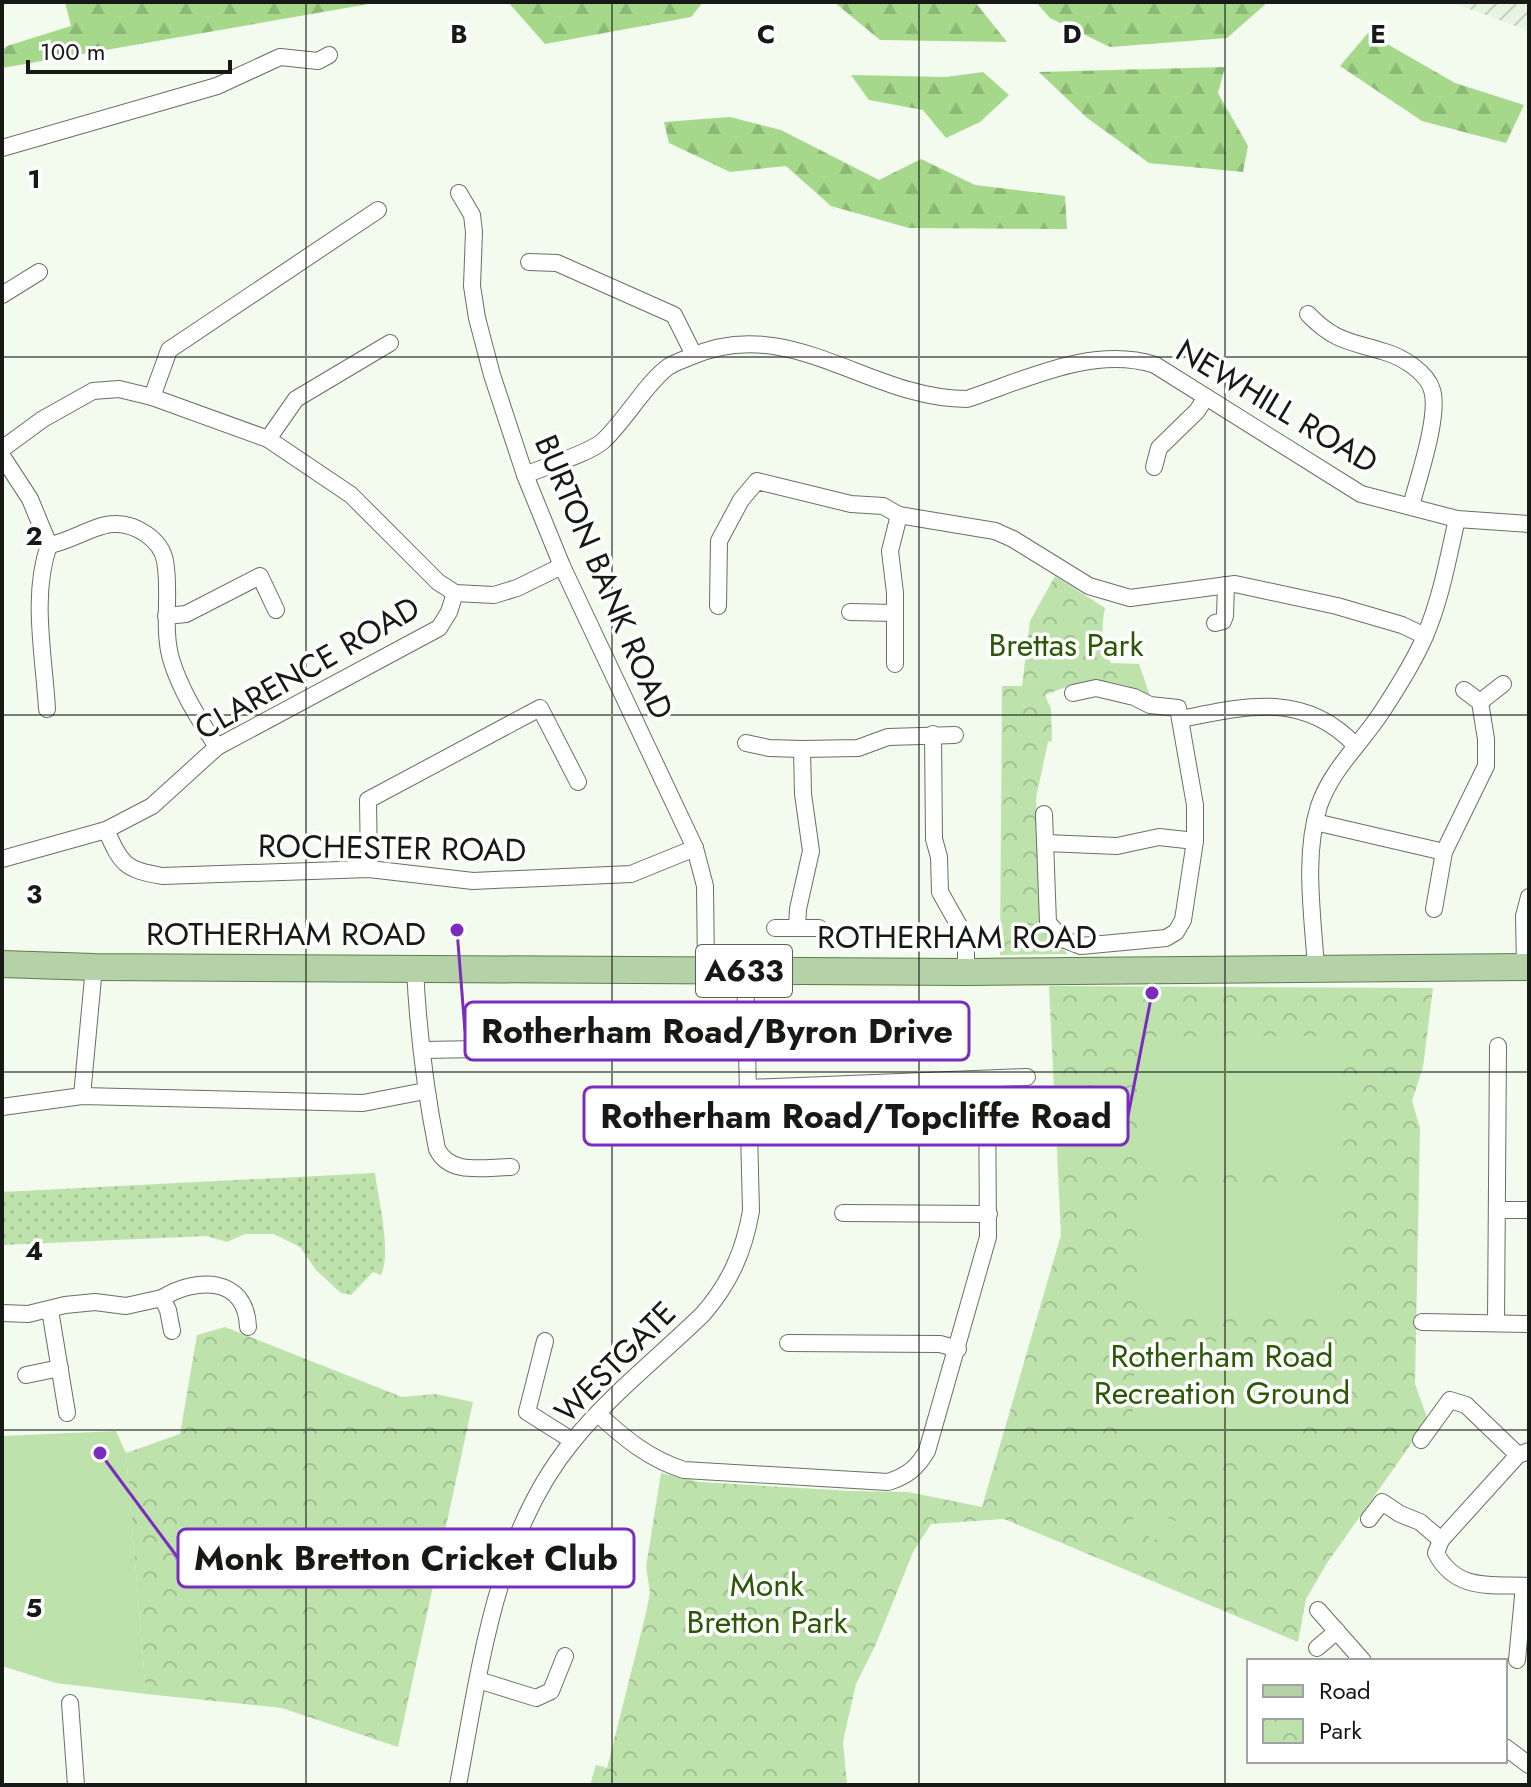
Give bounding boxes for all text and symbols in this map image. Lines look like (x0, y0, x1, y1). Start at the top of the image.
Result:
text: B (450, 15, 468, 53)
text: C (757, 15, 775, 53)
text: D (1062, 15, 1082, 53)
text: E (1370, 15, 1386, 53)
scale bar (28, 24, 230, 74)
text: 100 m (40, 34, 106, 69)
text: 1 (27, 160, 41, 198)
street label: NEWHILL ROAD (1167, 327, 1387, 485)
street label: BURTON BANK ROAD (523, 428, 685, 726)
text: 2 (25, 517, 43, 555)
street label: CLARENCE ROAD (186, 585, 428, 751)
park label: Brettas Park (988, 622, 1144, 668)
street label: ROCHESTER ROAD (257, 823, 527, 873)
text: 3 (26, 875, 42, 913)
street label: ROTHERHAM ROAD (146, 911, 426, 957)
street label: ROTHERHAM ROAD (817, 914, 1097, 960)
road number: A633 (696, 945, 792, 997)
callout: Rotherham Road/Byron Drive (465, 1002, 969, 1060)
text: Rotherham Road/Byron Drive (481, 1007, 953, 1056)
callout: Rotherham Road/Topcliffe Road (584, 1087, 1128, 1145)
text: Rotherham Road/Topcliffe Road (600, 1092, 1112, 1141)
text: 4 (25, 1232, 43, 1270)
street label: WESTGATE (544, 1291, 686, 1433)
park label: Rotherham Road Recreation Ground (1094, 1333, 1350, 1416)
callout: Monk Bretton Cricket Club (178, 1529, 634, 1587)
text: Monk Bretton Cricket Club (194, 1534, 618, 1583)
park label: Monk Bretton Park (686, 1562, 848, 1645)
text: 5 (26, 1589, 42, 1627)
legend (1247, 1659, 1507, 1763)
text: Road (1319, 1673, 1371, 1708)
text: Park (1319, 1713, 1362, 1748)

